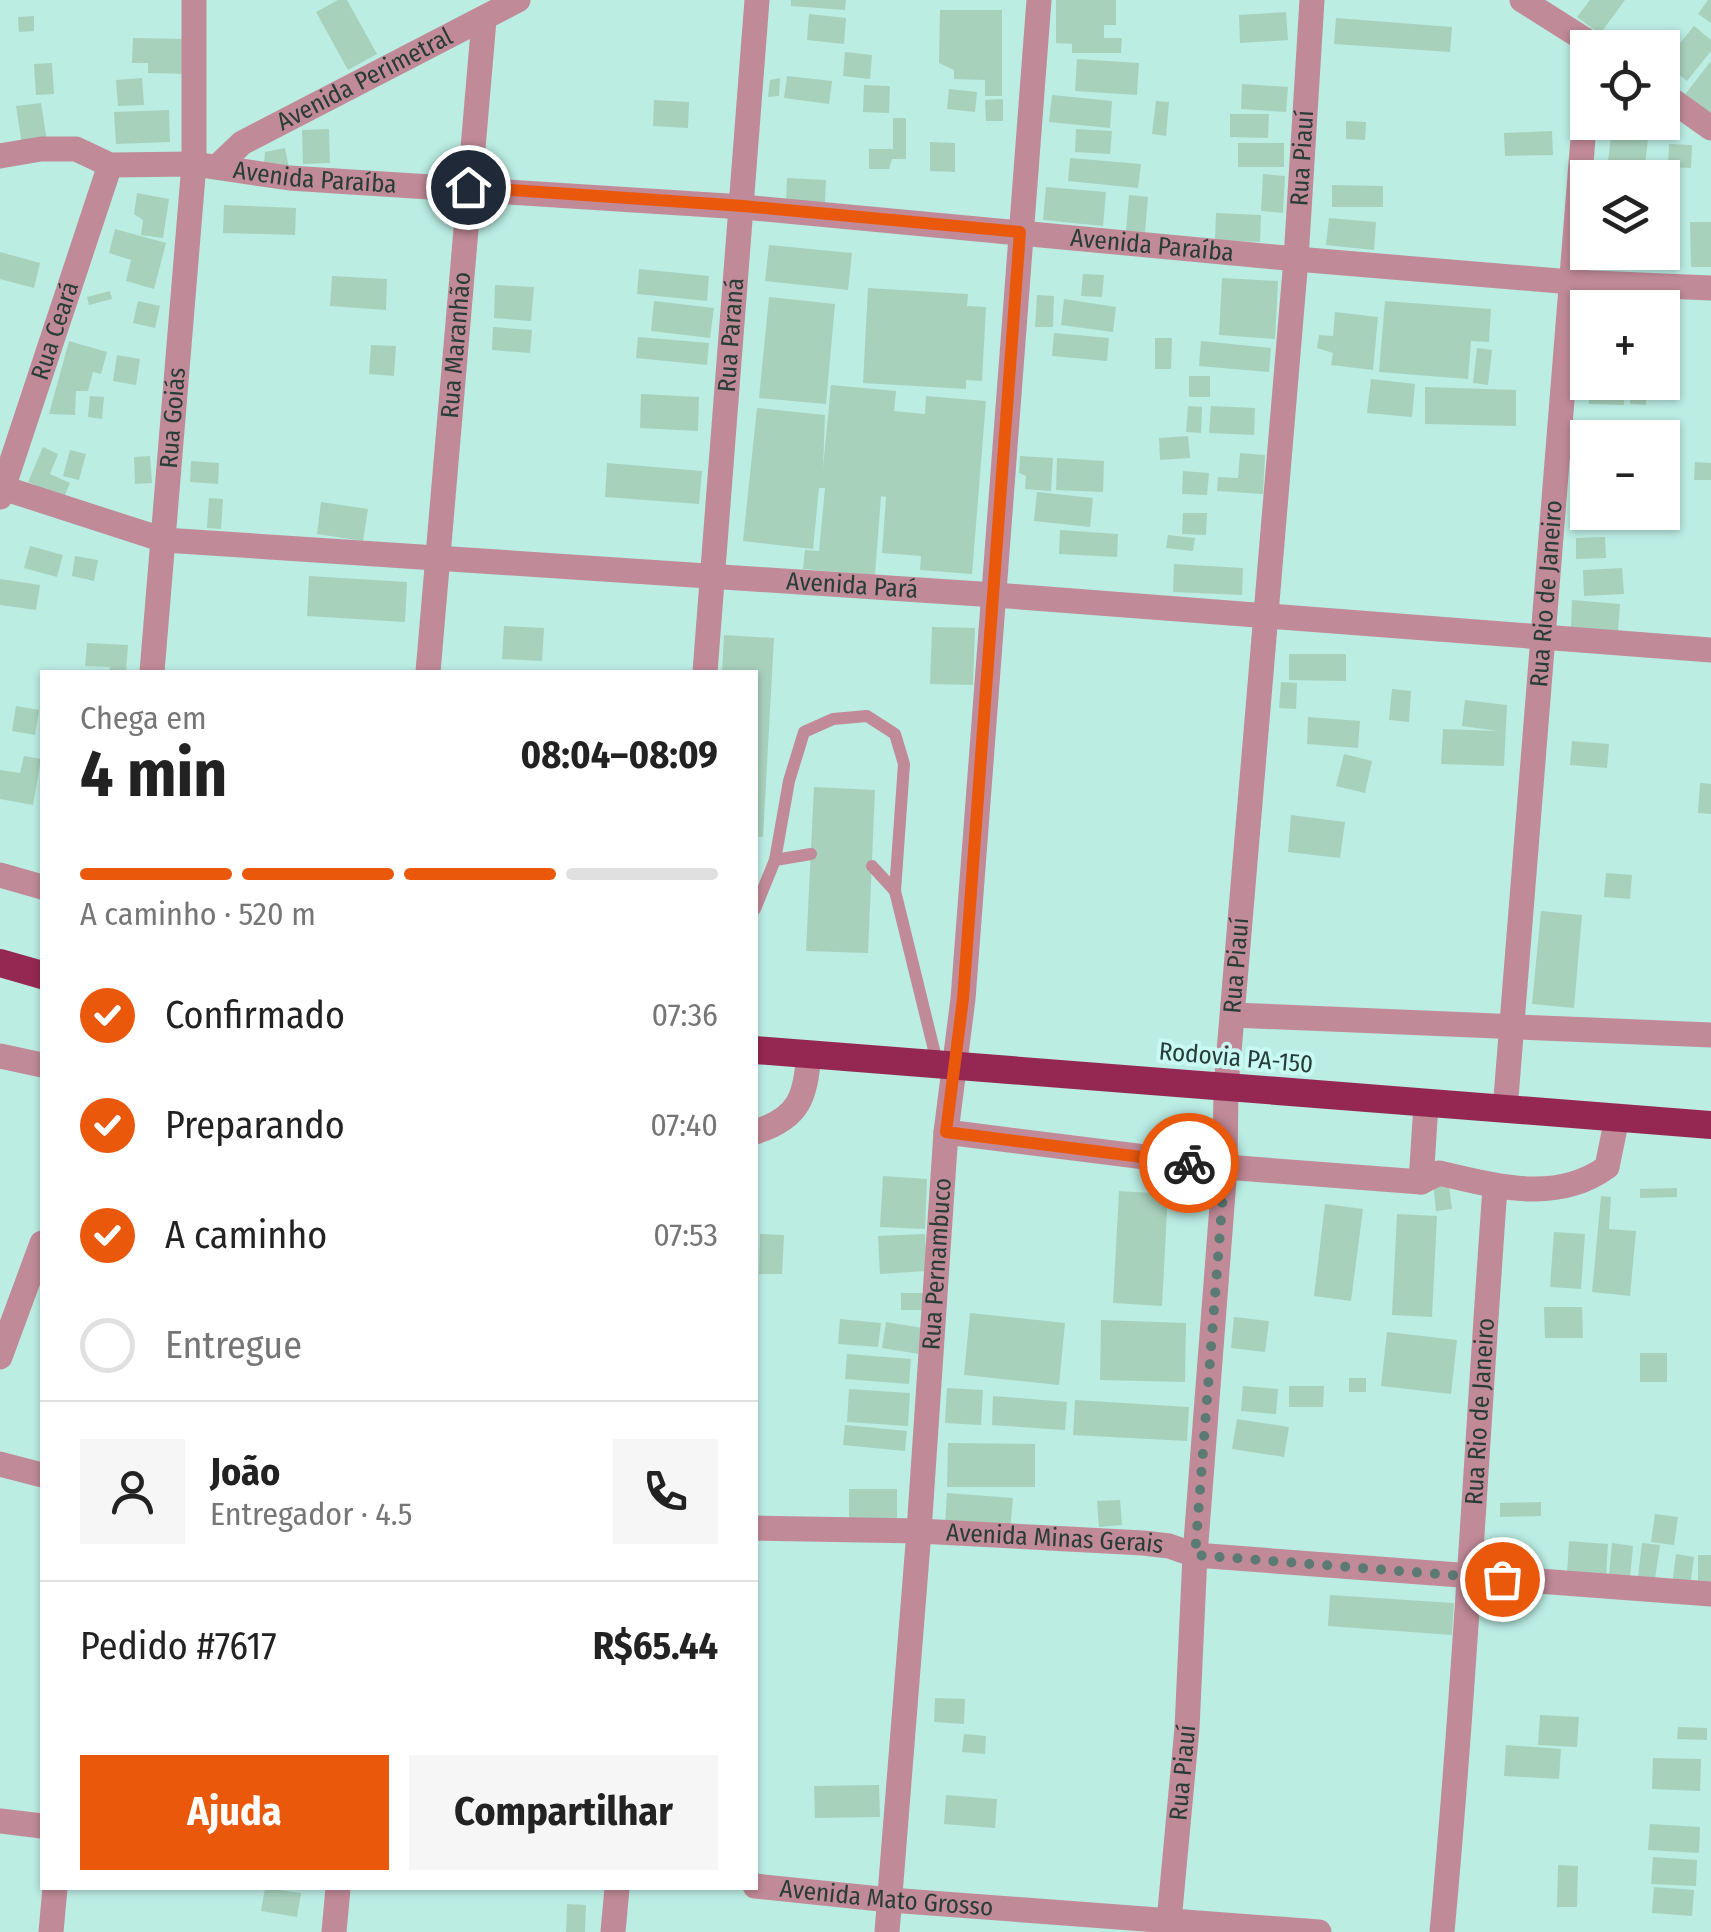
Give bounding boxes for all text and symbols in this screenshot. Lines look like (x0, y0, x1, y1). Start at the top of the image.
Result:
street label: Avenida Perimetral (272, 21, 458, 137)
map controls (1570, 30, 1680, 530)
button: locate (1570, 30, 1680, 140)
street label: Rua Piauí (1284, 109, 1320, 207)
pin (426, 145, 511, 230)
street label: Avenida Paraíba (231, 155, 397, 200)
icon: home (441, 160, 496, 215)
button: layers (1570, 160, 1680, 270)
street label: Avenida Paraíba (1069, 223, 1235, 268)
street label: Rua Maranhão (435, 271, 477, 420)
street label: Rua Paraná (712, 277, 750, 393)
street label: Rua Ceará (25, 278, 85, 384)
button: + (1570, 290, 1680, 400)
street label: Rua Goiás (154, 366, 192, 470)
button: − (1570, 420, 1680, 530)
street label: Rua Rio de Janeiro (1524, 499, 1569, 688)
street label: Avenida Pará (785, 566, 919, 605)
text: Chega em (80, 699, 207, 737)
text: 08:04–08:09 (521, 732, 718, 778)
text: 4 min (80, 735, 227, 813)
text: A caminho · 520 m (80, 895, 316, 933)
street label: Rua Piauí (1217, 916, 1255, 1014)
icon: check (80, 988, 135, 1043)
text: Confirmado (165, 992, 345, 1038)
text: 07:36 (652, 996, 718, 1034)
street label: Rodovia PA-150 (1158, 1036, 1314, 1080)
icon: check (80, 1098, 135, 1153)
text: Preparando (165, 1102, 345, 1148)
text: 07:40 (650, 1106, 718, 1144)
courier (1139, 1113, 1239, 1213)
icon: bike (1162, 1136, 1217, 1191)
street label: Rua Pernambuco (916, 1177, 958, 1351)
icon: check (80, 1208, 135, 1263)
text: A caminho (165, 1212, 327, 1258)
text: 07:53 (653, 1216, 718, 1254)
street label: Rua Rio de Janeiro (1459, 1317, 1501, 1506)
text: Entregue (165, 1322, 302, 1368)
button: person (80, 1439, 185, 1544)
button: phone (613, 1439, 718, 1544)
text: João (210, 1449, 280, 1495)
text: Entregador · 4.5 (210, 1495, 412, 1533)
street label: Avenida Minas Gerais (945, 1517, 1165, 1560)
pin (1460, 1537, 1545, 1622)
icon: bag (1475, 1552, 1530, 1607)
text: Pedido #7617 (80, 1623, 277, 1669)
text: R$65.44 (593, 1623, 718, 1669)
street label: Rua Piauí (1163, 1724, 1202, 1822)
button: Ajuda (80, 1755, 389, 1870)
button: Compartilhar (409, 1755, 718, 1870)
street label: Avenida Mato Grosso (778, 1874, 994, 1923)

